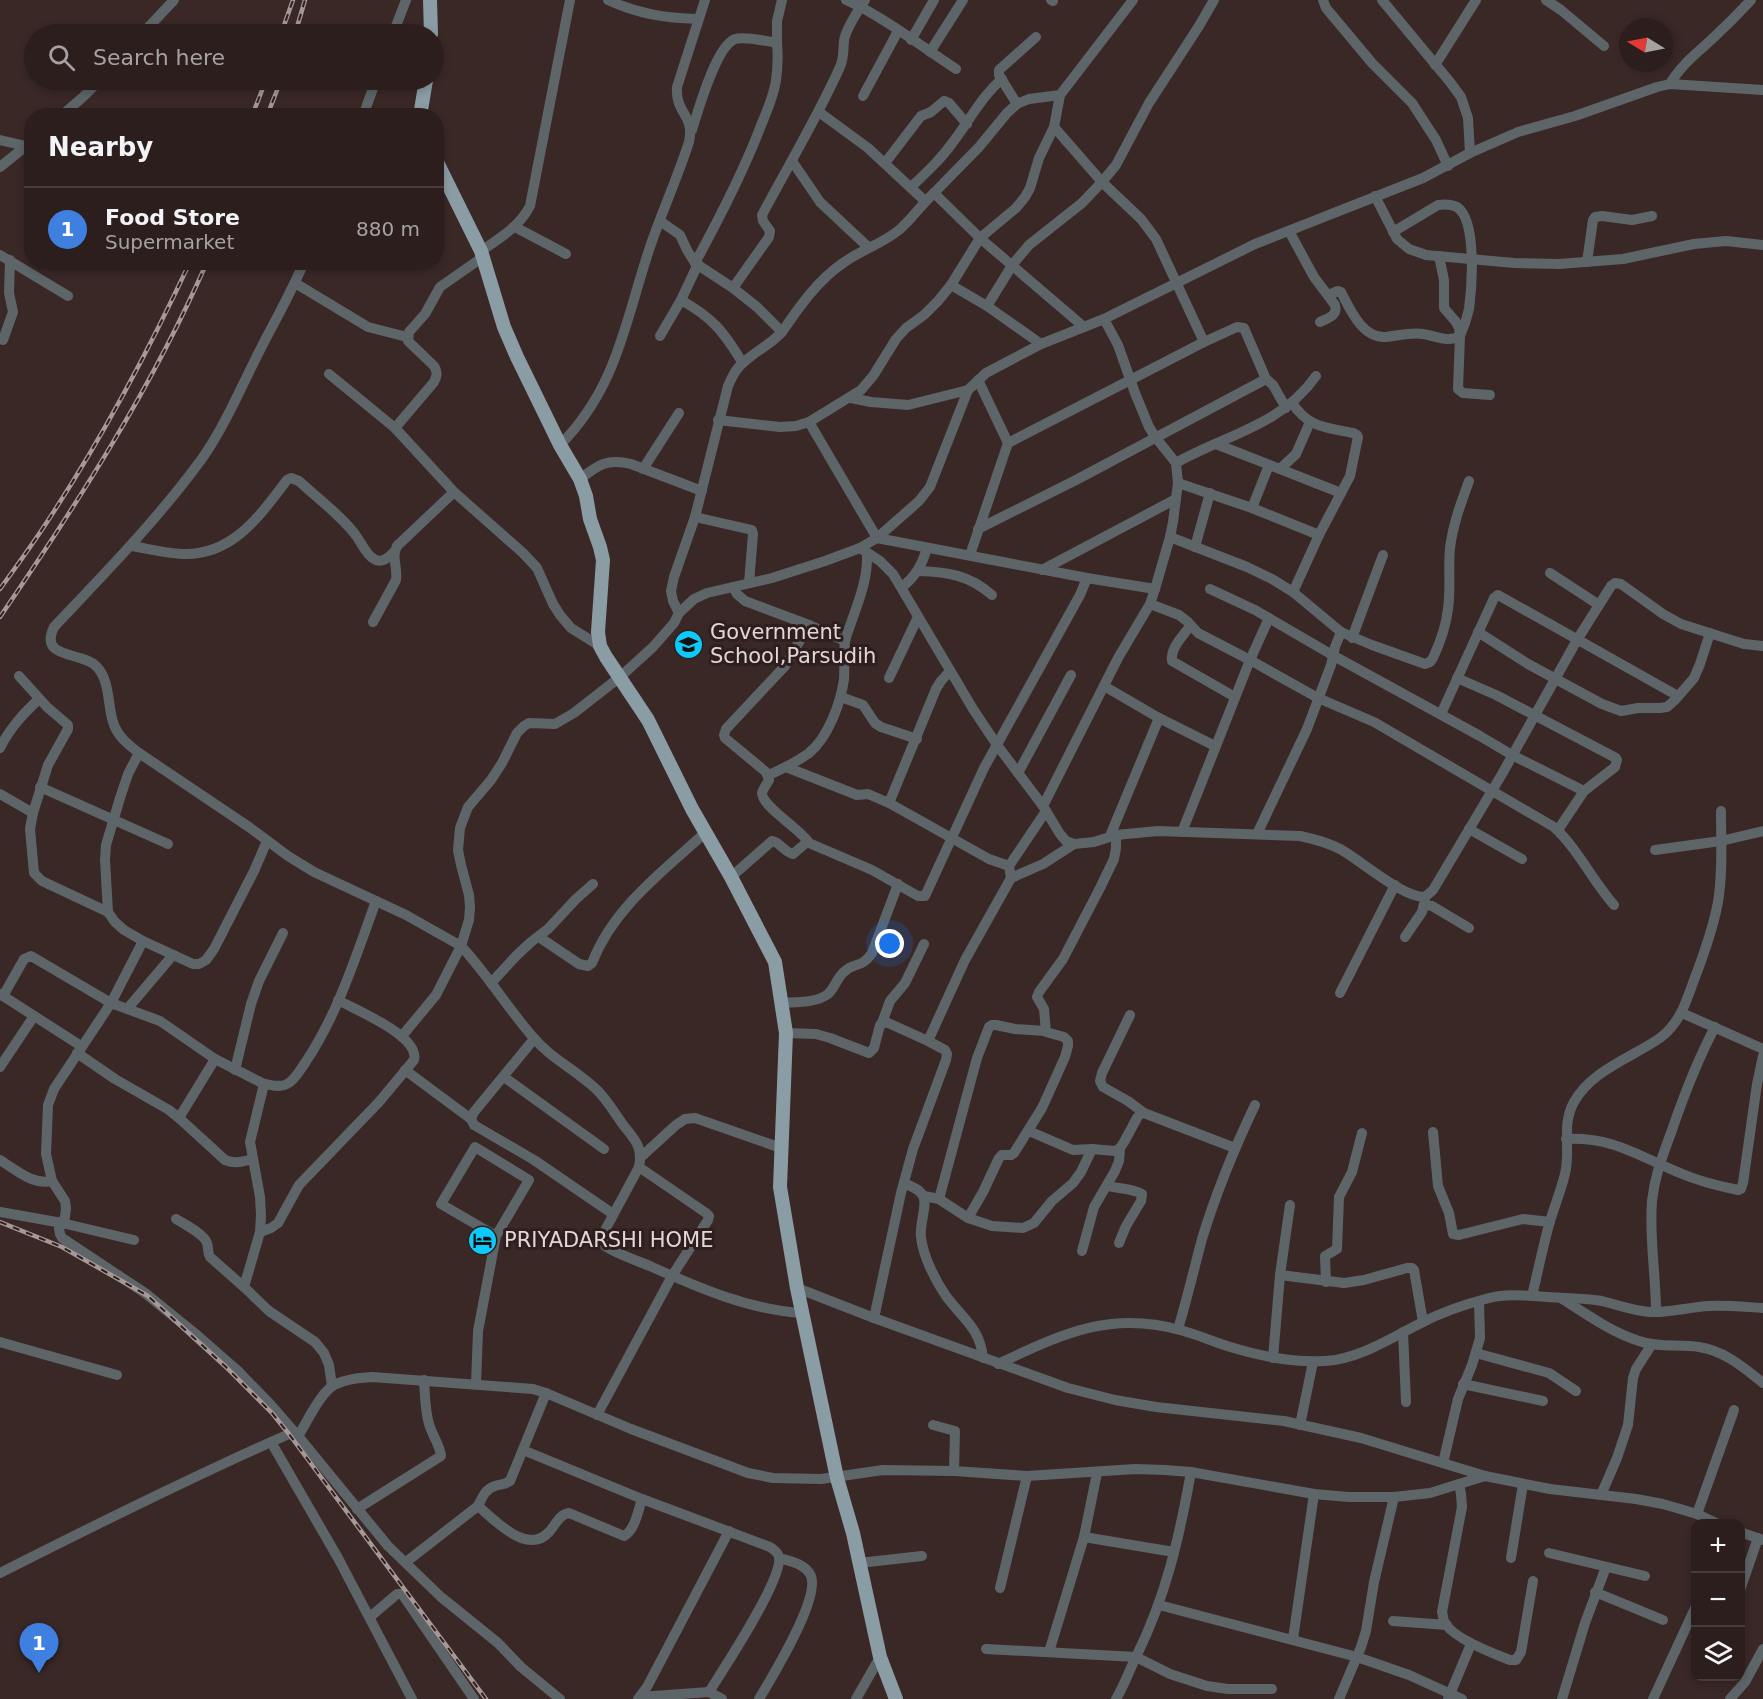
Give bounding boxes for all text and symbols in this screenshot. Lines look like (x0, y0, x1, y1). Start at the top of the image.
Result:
north arrow (1619, 18, 1673, 72)
search box (24, 24, 444, 90)
icon: search (45, 41, 78, 74)
text: Search here (93, 45, 225, 70)
text: Nearby (48, 132, 153, 162)
text: Food Store (105, 205, 240, 230)
text: 1 (61, 217, 74, 241)
text: 880 m (356, 217, 420, 241)
text: Supermarket (105, 230, 234, 254)
place label: Government School,Parsudih (710, 620, 876, 668)
school or university icon: Government School,Parsudih (673, 628, 705, 660)
your location (875, 929, 904, 958)
hotel icon: PRIYADARSHI HOME (467, 1224, 499, 1256)
place label: PRIYADARSHI HOME (504, 1228, 713, 1252)
map controls (1691, 1519, 1745, 1681)
button: + (1691, 1519, 1745, 1573)
button: − (1691, 1573, 1745, 1627)
pin: 1 (20, 1624, 58, 1673)
button: layers (1691, 1627, 1745, 1681)

